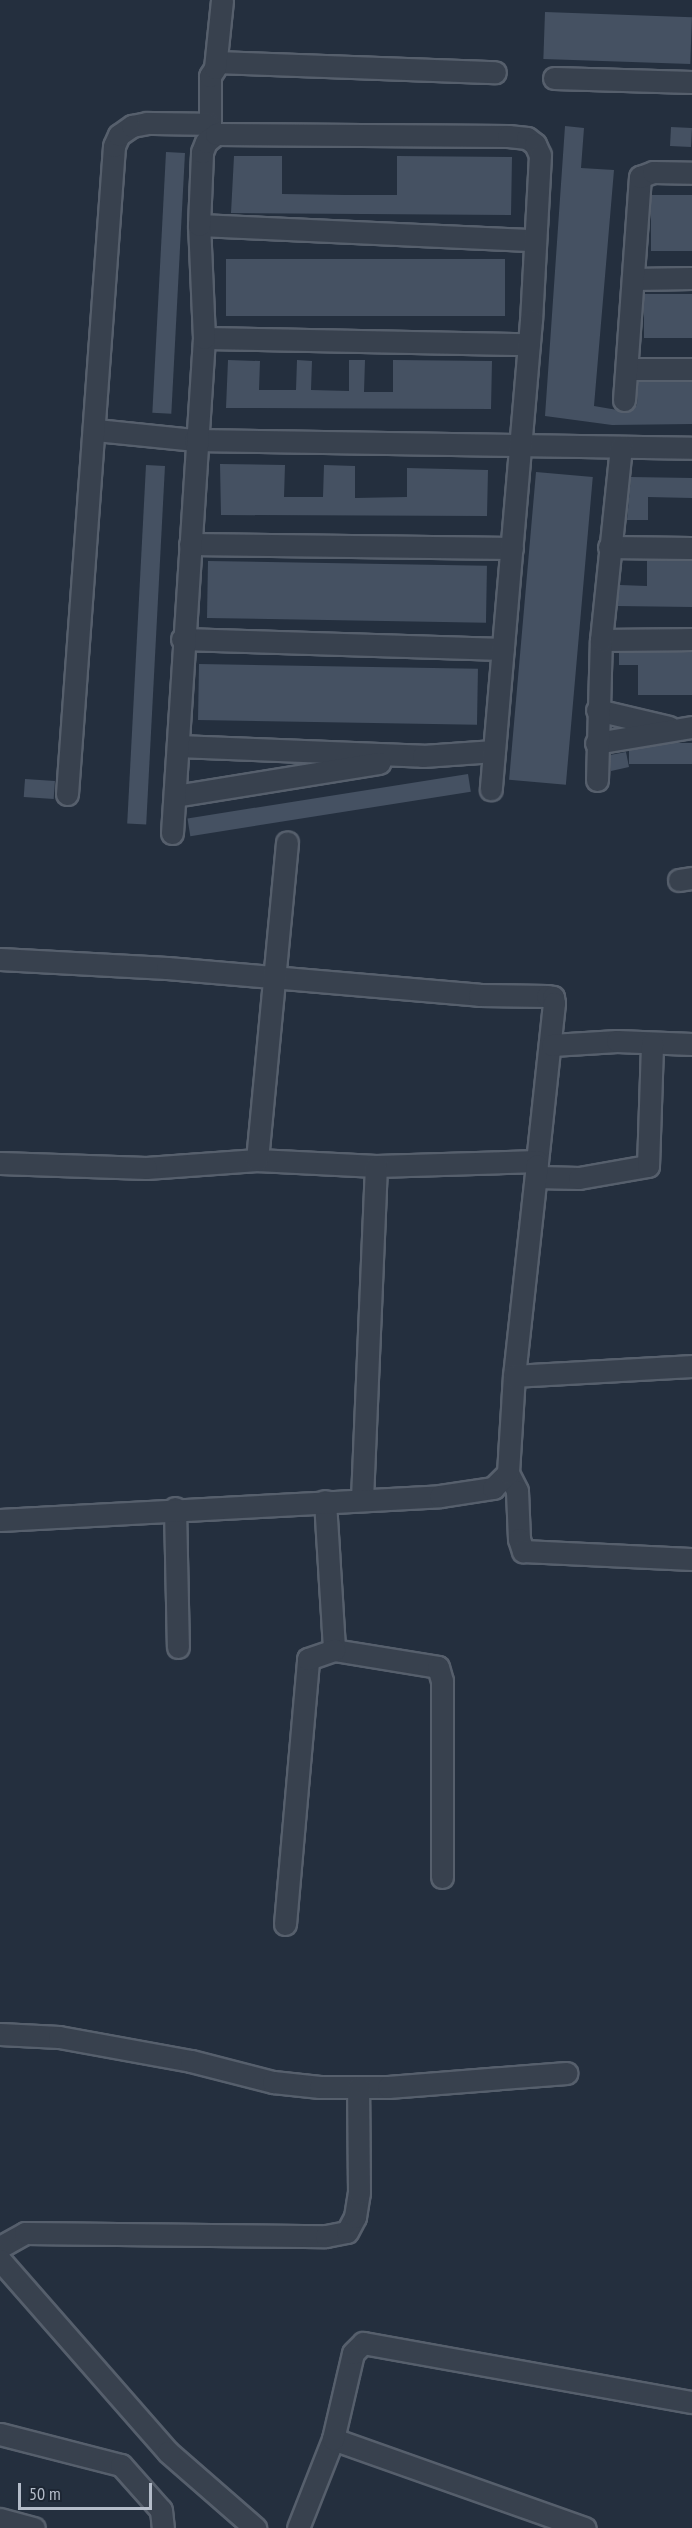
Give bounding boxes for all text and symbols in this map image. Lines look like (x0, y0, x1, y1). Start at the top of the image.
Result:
scale bar (21, 2471, 154, 2509)
text: 50 m (29, 2482, 61, 2505)

